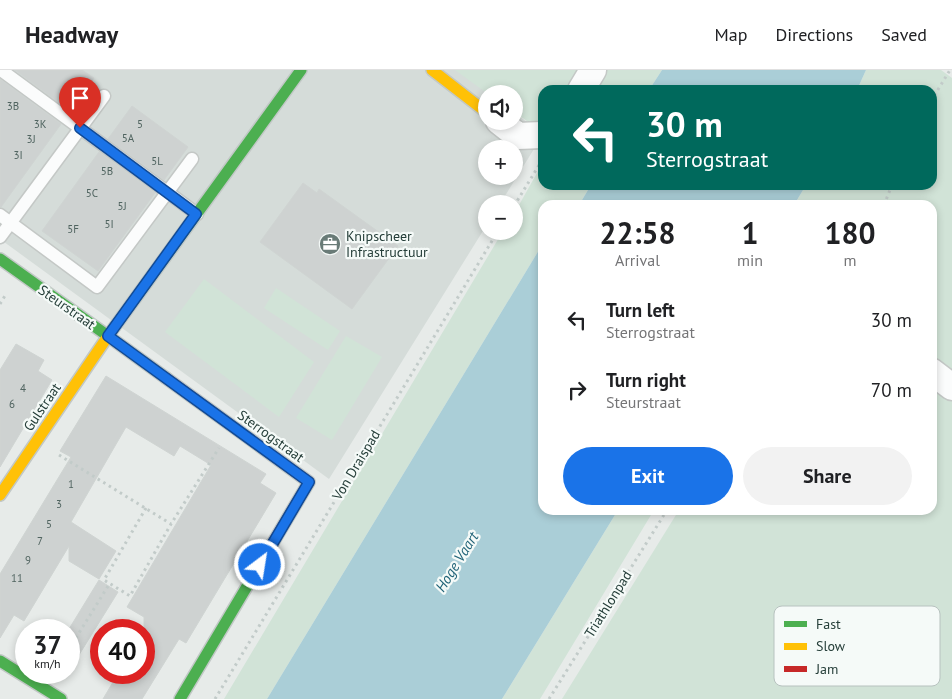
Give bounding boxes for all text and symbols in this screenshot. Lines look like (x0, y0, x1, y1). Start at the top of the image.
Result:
text: Headway (25, 19, 118, 50)
text: Map (715, 23, 747, 46)
text: Directions (775, 23, 853, 46)
text: Saved (881, 23, 927, 46)
pin (59, 77, 101, 128)
icon: arrive (66, 84, 94, 112)
map controls (478, 85, 523, 240)
button: sound (478, 85, 523, 130)
house number: 3B (7, 99, 19, 113)
text: 30 m (646, 101, 723, 147)
icon: left (563, 105, 628, 170)
house number: 3K (34, 117, 47, 131)
house number: 5 (137, 117, 143, 131)
house number: 5A (122, 131, 135, 145)
house number: 3J (26, 132, 36, 146)
button: + (478, 140, 523, 185)
text: Sterrogstraat (646, 145, 768, 173)
house number: 3I (13, 148, 23, 162)
house number: 5L (151, 154, 163, 168)
house number: 5B (101, 164, 113, 178)
house number: 5C (86, 186, 98, 200)
button: − (478, 195, 523, 240)
house number: 5J (117, 199, 127, 213)
text: 22:58 (599, 213, 676, 252)
text: 1 (742, 213, 759, 252)
text: 180 (824, 213, 876, 252)
house number: 5I (104, 217, 114, 231)
house number: 5F (67, 222, 79, 236)
place label: Knipscheer Infrastructuur (346, 227, 428, 261)
office icon: Knipscheer Infrastructuur (318, 232, 342, 256)
text: Arrival (615, 250, 660, 270)
text: min (737, 250, 763, 270)
text: m (844, 250, 857, 270)
street label: Steurstraat (35, 281, 99, 333)
text: Turn left (606, 298, 675, 322)
icon: left (563, 306, 591, 334)
text: 30 m (871, 308, 912, 332)
text: Sterrogstraat (606, 322, 695, 342)
text: Turn right (606, 368, 686, 392)
icon: right (563, 376, 591, 404)
text: 70 m (871, 378, 912, 402)
street label: Gulstraat (19, 379, 65, 435)
house number: 4 (20, 381, 26, 395)
text: Steurstraat (606, 392, 681, 412)
house number: 6 (9, 397, 15, 411)
street label: Sterrogstraat (234, 406, 308, 466)
street label: Von Draispad (328, 427, 384, 504)
button: Exit (563, 447, 733, 505)
button: Share (743, 447, 912, 505)
house number: 1 (68, 477, 74, 491)
house number: 3 (56, 497, 62, 511)
house number: 5 (46, 517, 52, 531)
water label: Hoge Vaart (431, 527, 483, 595)
house number: 7 (37, 534, 43, 548)
position arrow (233, 538, 285, 590)
house number: 9 (25, 553, 31, 567)
street label: Triathlonpad (580, 567, 636, 641)
house number: 11 (11, 571, 23, 585)
legend (774, 606, 940, 686)
text: Fast (816, 615, 841, 633)
speed limit sign: 40 (90, 619, 155, 684)
text: 37 (33, 629, 62, 661)
text: Slow (816, 637, 846, 655)
text: km/h (34, 656, 61, 671)
text: Jam (815, 660, 838, 678)

